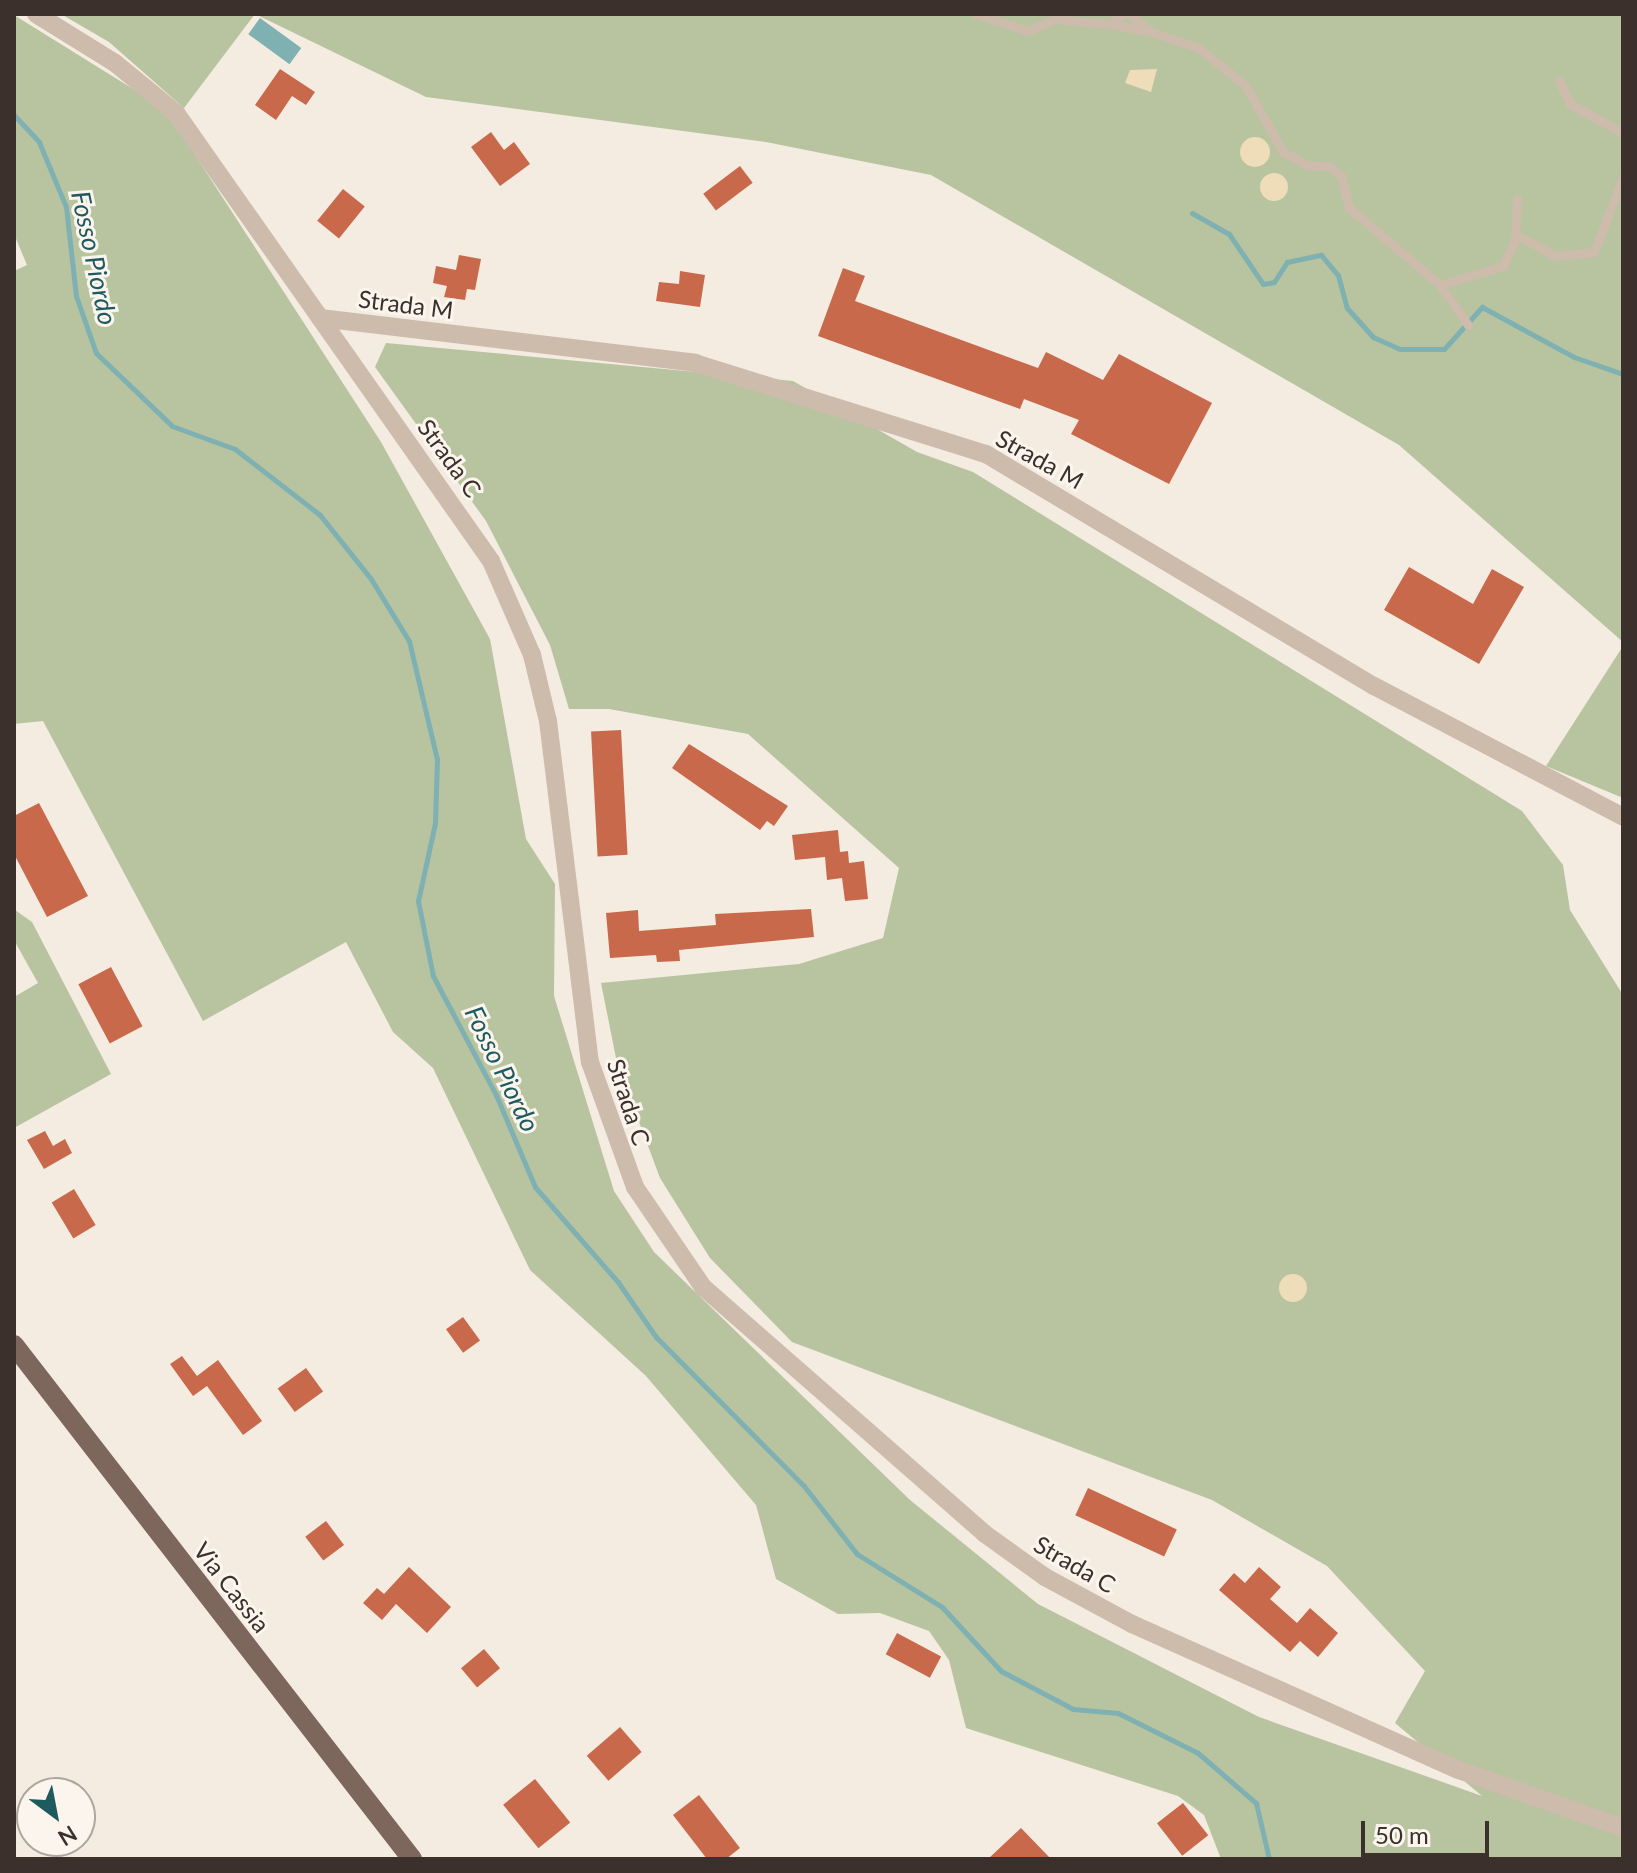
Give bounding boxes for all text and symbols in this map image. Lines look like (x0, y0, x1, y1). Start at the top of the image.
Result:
water label: Fosso Piordo (65, 188, 123, 328)
street label: Strada M (357, 284, 455, 324)
street label: Strada C (412, 413, 488, 503)
street label: Strada M (991, 423, 1089, 495)
water label: Fosso Piordo (458, 1001, 546, 1137)
street label: Strada C (602, 1055, 656, 1149)
street label: Strada C (1029, 1529, 1121, 1599)
street label: Via Cassia (188, 1536, 276, 1638)
north arrow (16, 1777, 96, 1857)
scale bar (1365, 1805, 1493, 1855)
text: N (54, 1820, 82, 1852)
text: 50 m (1375, 1820, 1429, 1849)

